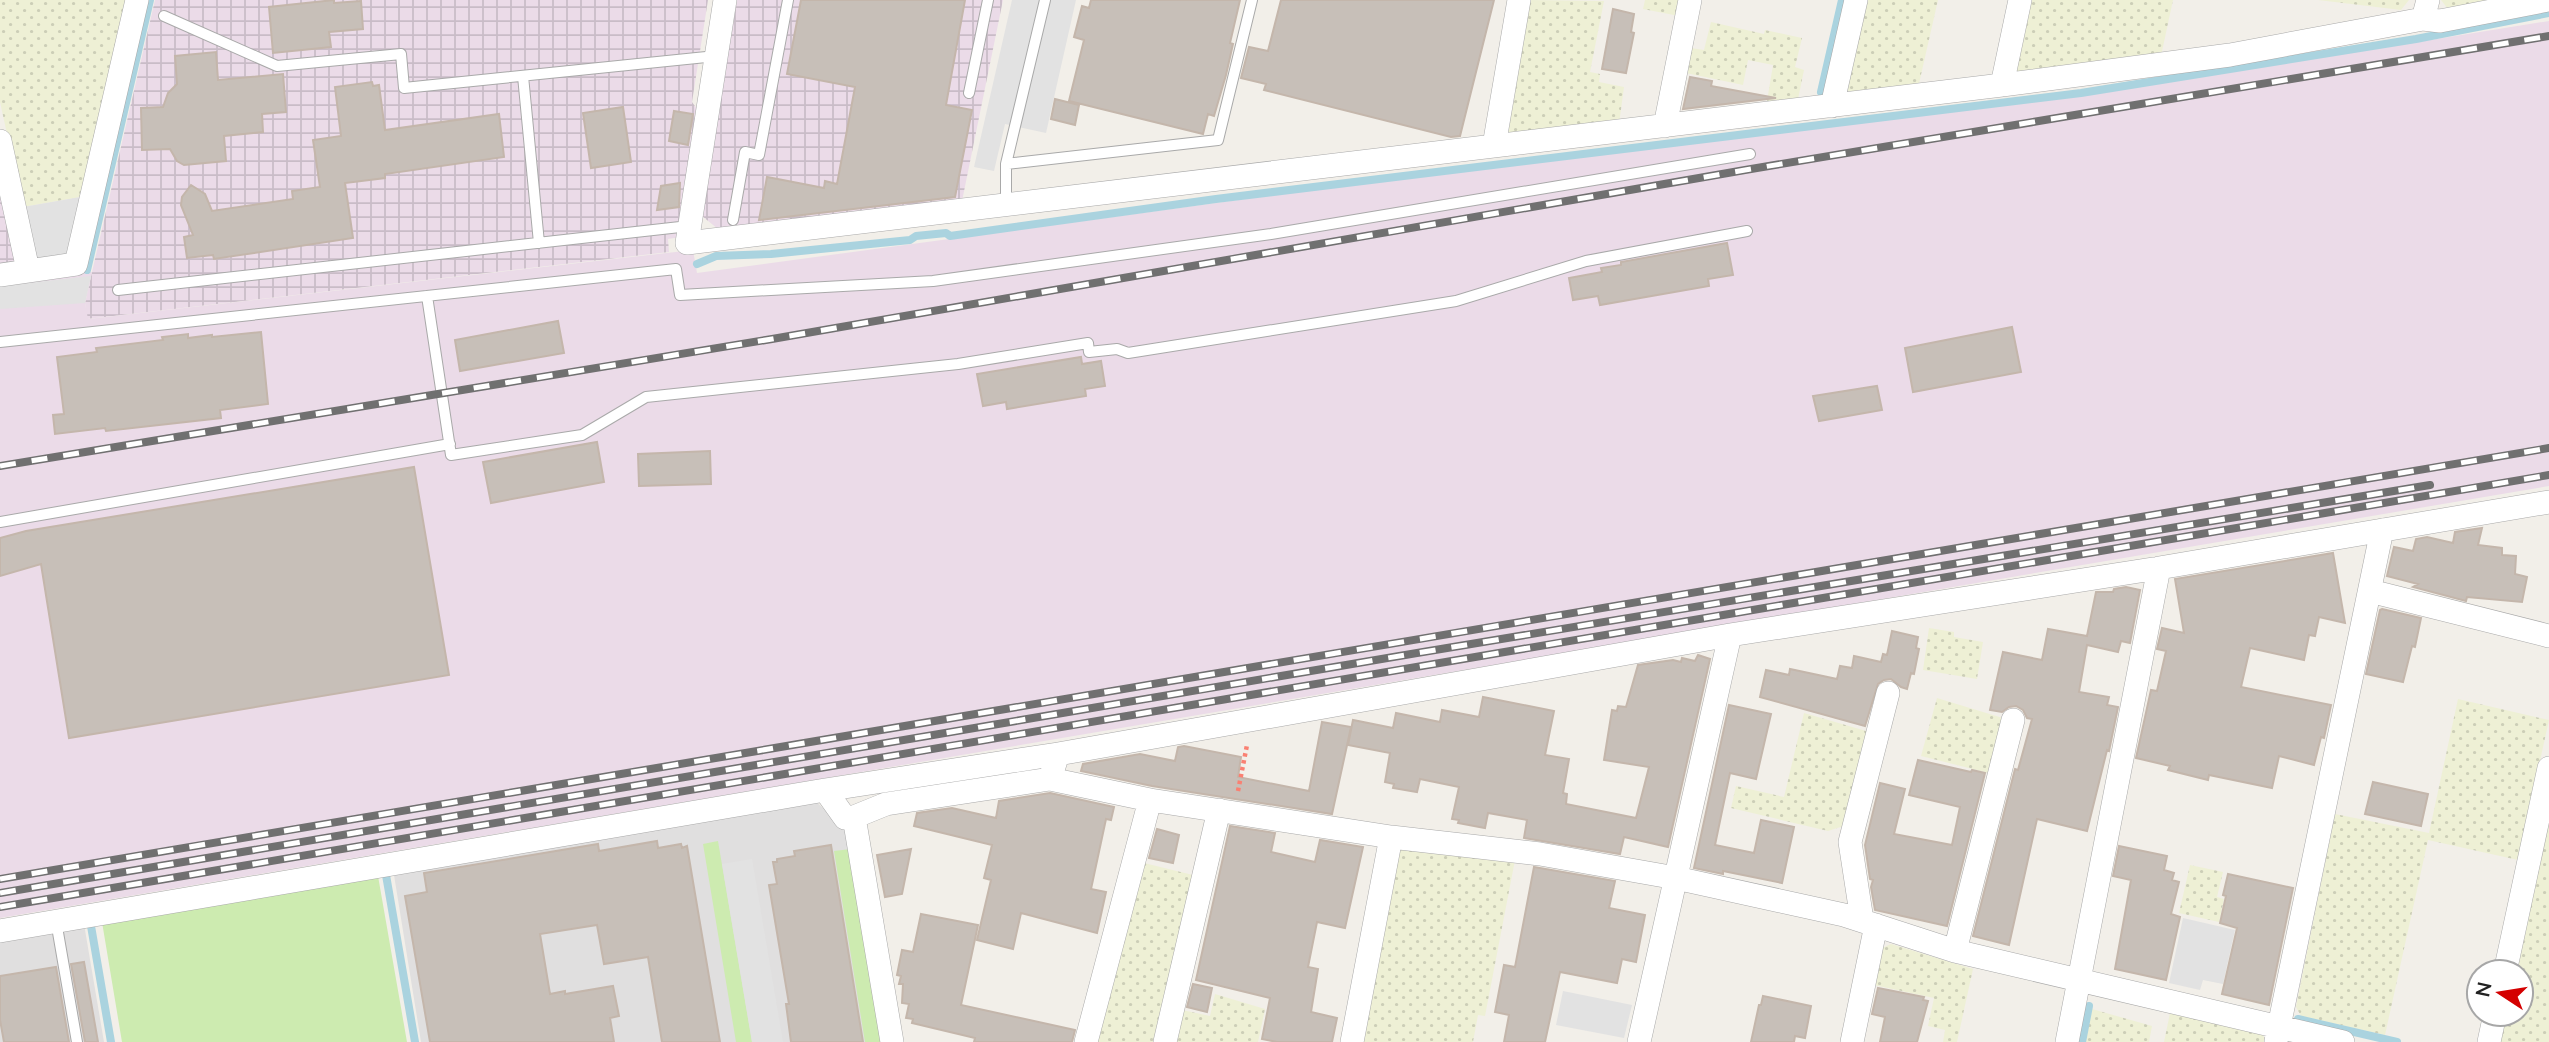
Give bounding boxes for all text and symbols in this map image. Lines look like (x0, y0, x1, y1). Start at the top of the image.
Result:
north arrow (2465, 958, 2535, 1028)
text: N (2470, 980, 2496, 999)

